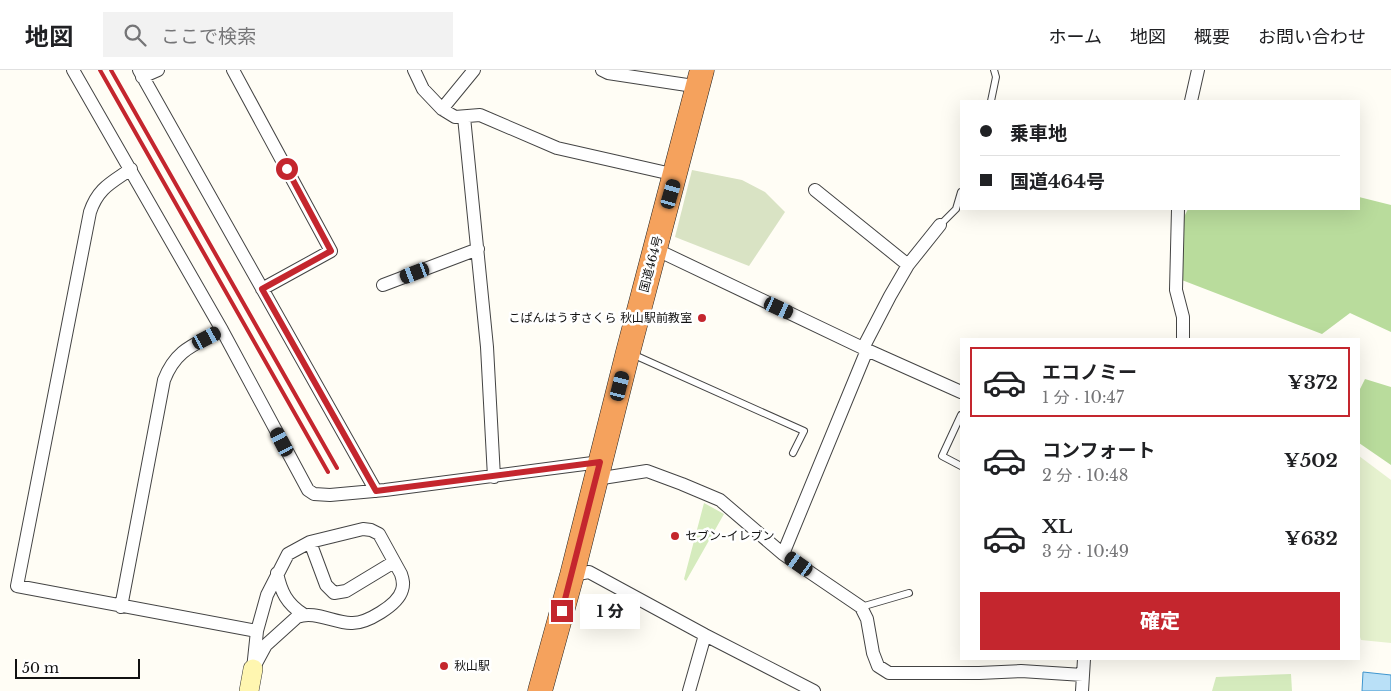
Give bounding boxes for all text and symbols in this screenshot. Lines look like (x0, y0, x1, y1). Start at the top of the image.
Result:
search box (103, 12, 453, 57)
icon: search (121, 21, 149, 49)
text: 地図 (25, 22, 73, 51)
text: ここで検索 (161, 25, 256, 48)
text: ホーム (1049, 26, 1102, 48)
text: 地図 (1130, 26, 1166, 48)
text: 概要 (1194, 26, 1230, 48)
text: お問い合わせ (1258, 26, 1366, 48)
text: 乗車地 (1010, 122, 1067, 145)
route start (276, 158, 298, 180)
text: 国道464号 (1010, 170, 1105, 193)
car (659, 178, 682, 210)
street label: 国道464号 (636, 234, 665, 294)
car (398, 261, 431, 285)
car (762, 295, 795, 321)
place label: こぱんはうすさくら 秋山駅前教室 (509, 310, 692, 325)
marker: こぱんはうすさくら 秋山駅前教室 (696, 312, 708, 324)
car (190, 324, 223, 352)
icon: car (982, 360, 1027, 405)
text: エコノミー (1042, 361, 1137, 384)
car (609, 370, 630, 402)
text: ¥372 (1288, 371, 1338, 394)
text: 1 分 · 10:47 (1042, 387, 1124, 407)
car (268, 425, 295, 459)
icon: car (982, 438, 1027, 483)
text: コンフォート (1042, 439, 1155, 462)
text: ¥502 (1284, 449, 1338, 472)
text: 2 分 · 10:48 (1042, 465, 1128, 485)
text: XL (1042, 515, 1072, 538)
icon: car (982, 516, 1027, 561)
text: ¥632 (1285, 527, 1338, 550)
place label: セブン-イレブン (685, 528, 775, 543)
marker: セブン-イレブン (669, 530, 681, 542)
text: 3 分 · 10:49 (1042, 541, 1129, 561)
car (782, 549, 815, 579)
button: 確定 (980, 592, 1340, 650)
callout: 1 分 (580, 594, 640, 628)
route end (551, 600, 573, 622)
text: 1 分 (596, 601, 624, 621)
scale bar (15, 656, 140, 679)
place label: 秋山駅 (454, 658, 490, 673)
text: 50 m (22, 659, 59, 677)
marker: 秋山駅 (438, 660, 450, 672)

